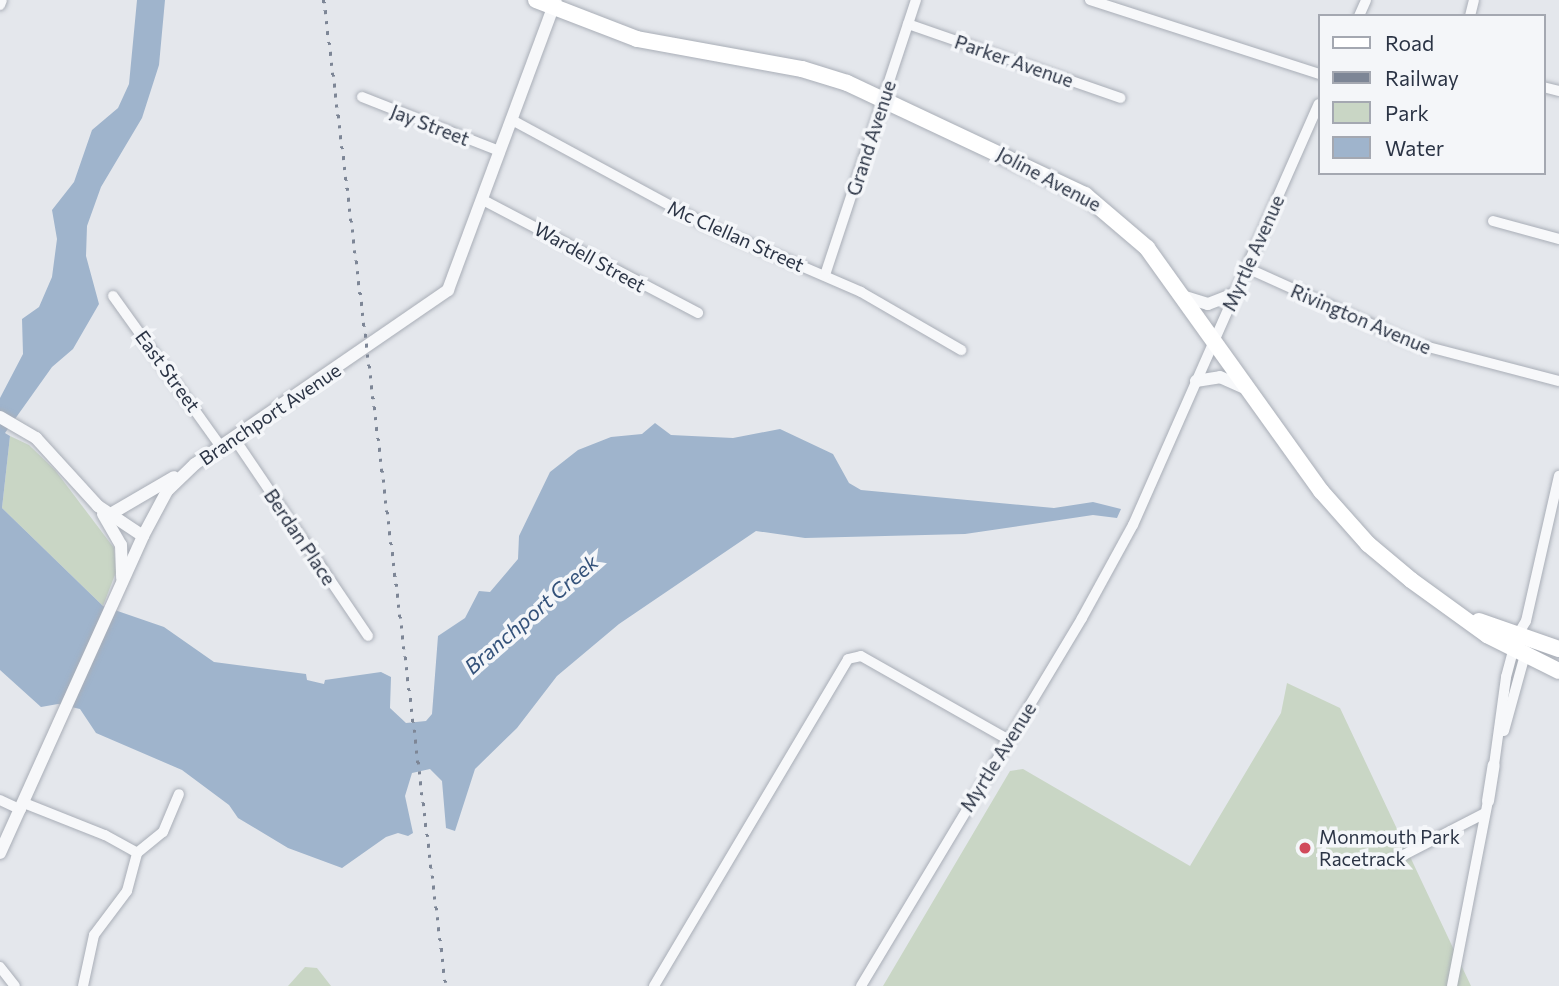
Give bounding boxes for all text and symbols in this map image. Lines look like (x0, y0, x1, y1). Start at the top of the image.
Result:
legend (1318, 14, 1545, 175)
street label: Parker Avenue (952, 30, 1076, 92)
text: Road (1385, 30, 1434, 55)
text: Railway (1385, 65, 1459, 90)
street label: Grand Avenue (842, 77, 900, 199)
street label: Jay Street (387, 100, 473, 150)
text: Park (1385, 100, 1429, 125)
text: Water (1385, 135, 1444, 160)
street label: Joline Avenue (993, 142, 1105, 216)
street label: Myrtle Avenue (1217, 191, 1289, 315)
street label: Mc Clellan Street (664, 196, 808, 276)
street label: Wardell Street (530, 217, 650, 297)
street label: Rivington Avenue (1287, 279, 1435, 359)
street label: East Street (131, 326, 205, 416)
street label: Branchport Avenue (195, 358, 345, 470)
street label: Berdan Place (259, 485, 341, 589)
water label: Branchport Creek (459, 549, 603, 679)
street label: Myrtle Avenue (955, 698, 1041, 816)
place label: Monmouth Park Racetrack (1319, 826, 1460, 870)
marker: Monmouth Park Racetrack (1297, 840, 1313, 856)

